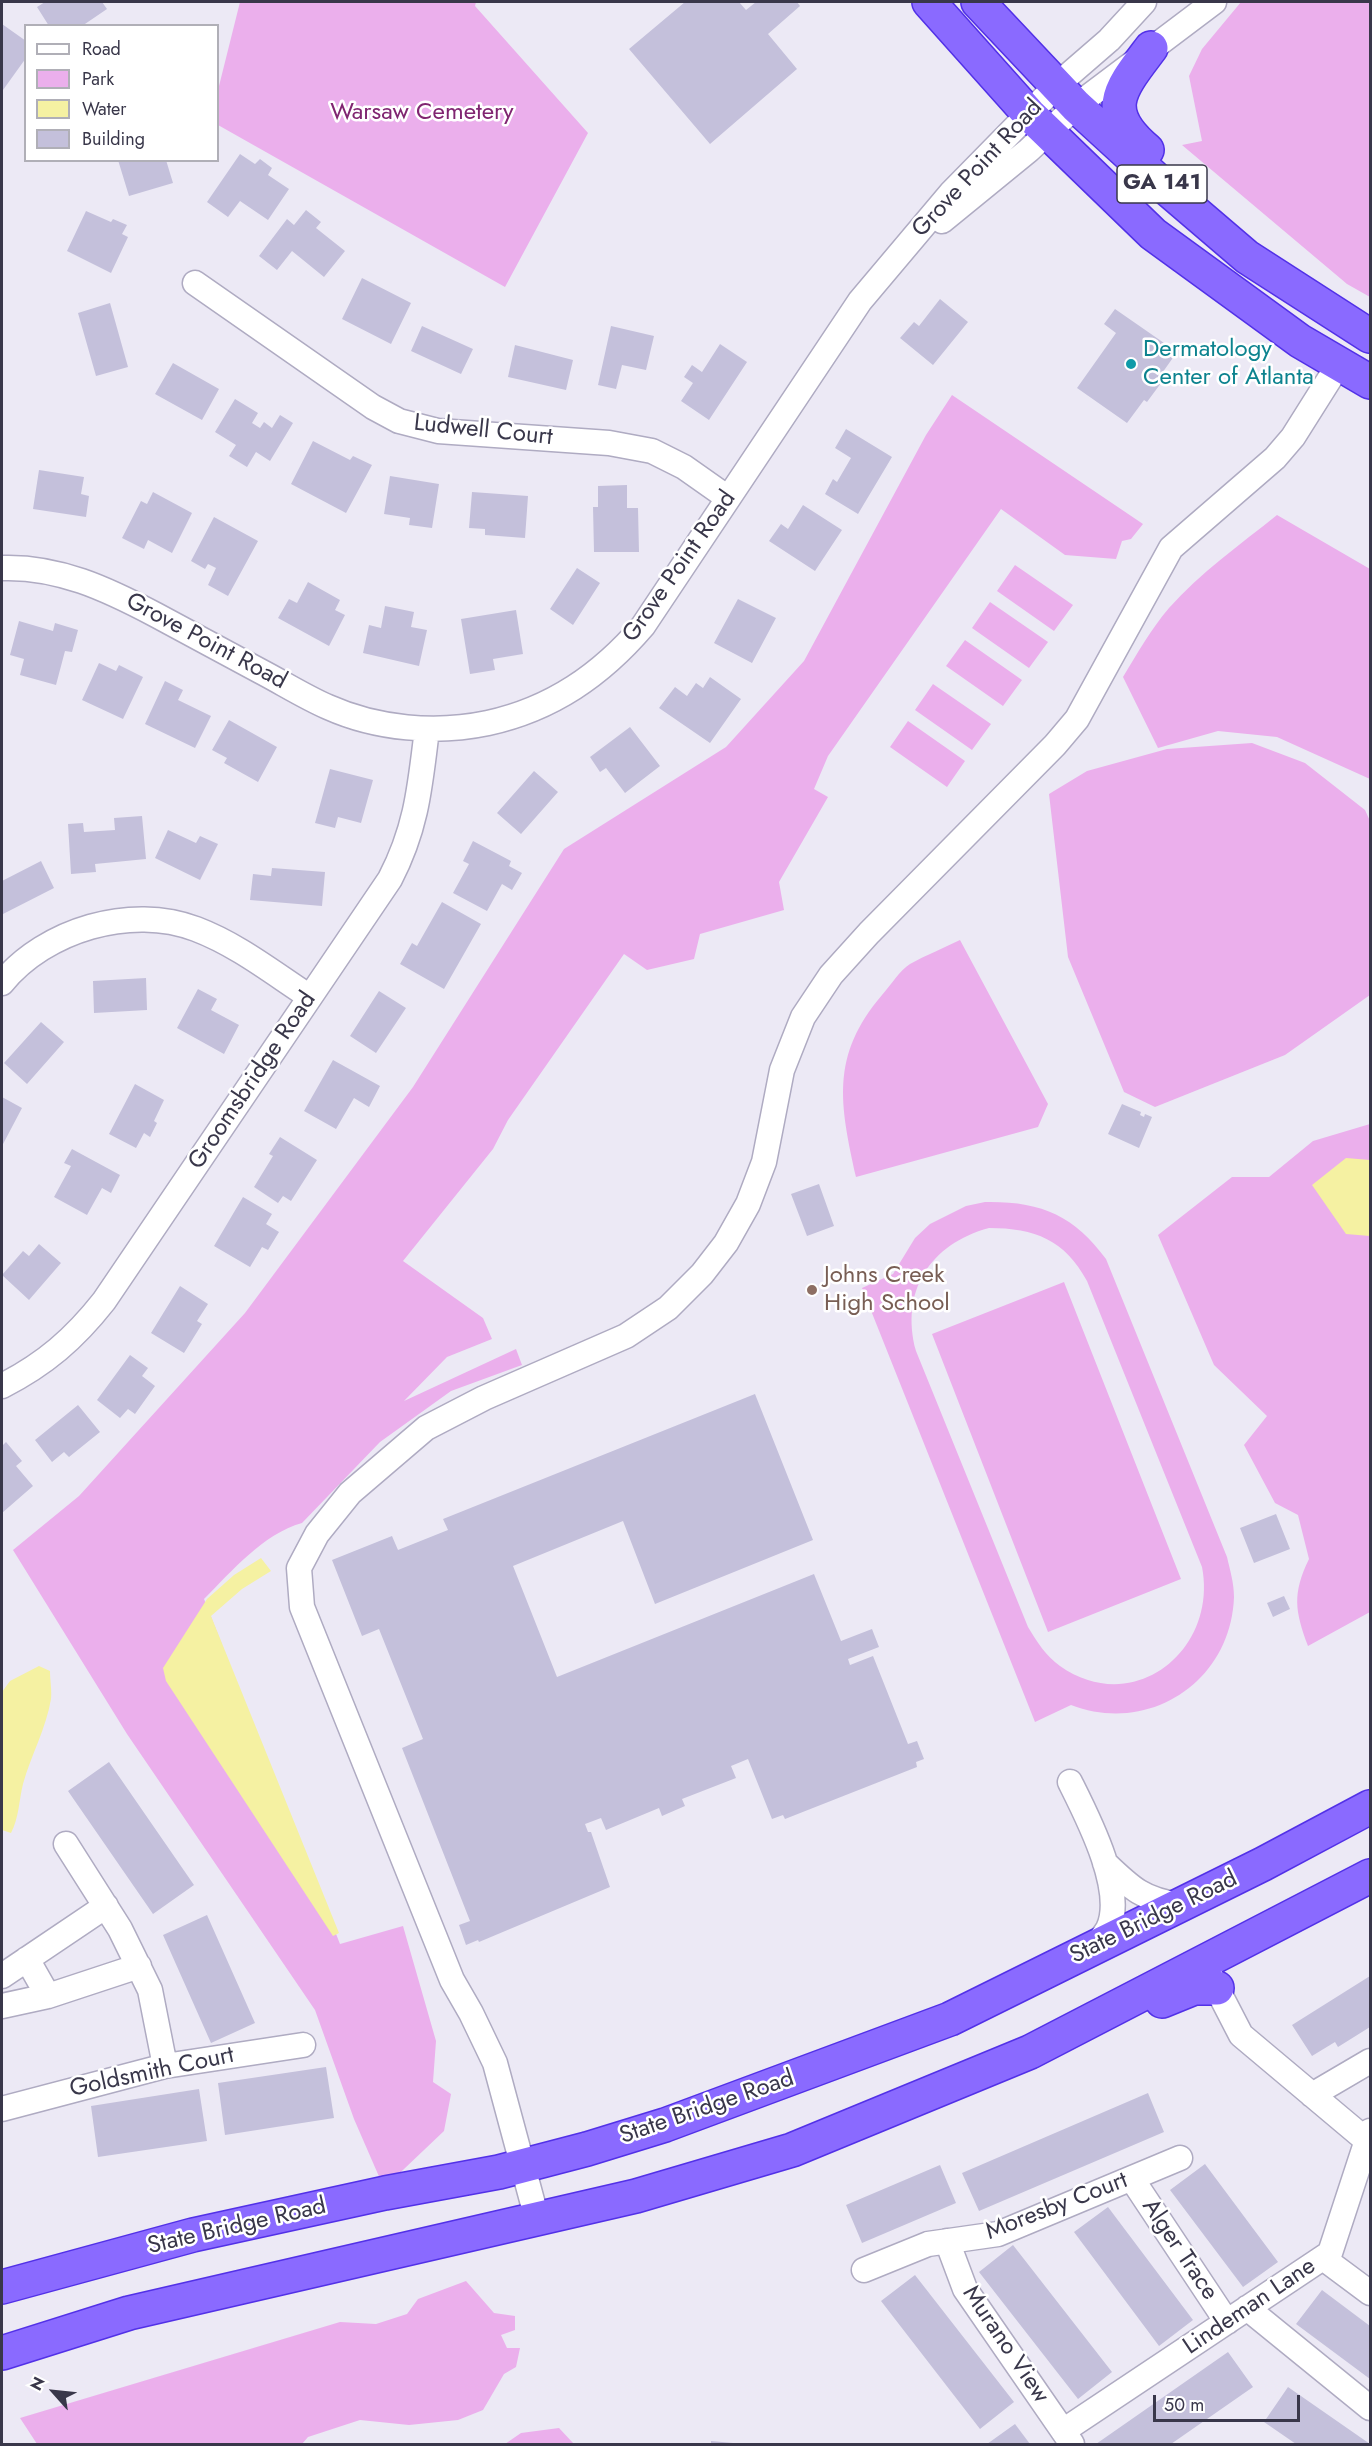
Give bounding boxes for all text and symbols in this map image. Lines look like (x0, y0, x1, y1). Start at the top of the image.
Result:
legend (24, 24, 219, 162)
text: Road (82, 36, 121, 62)
text: Park (82, 66, 114, 92)
street label: Grove Point Road (907, 94, 1049, 244)
text: Water (82, 96, 126, 122)
park label: Warsaw Cemetery (330, 99, 514, 127)
text: Building (82, 126, 145, 152)
road number: GA 141 (1117, 165, 1207, 203)
place label: Dermatology Center of Atlanta (1143, 336, 1314, 392)
marker: Dermatology Center of Atlanta (1124, 357, 1138, 371)
street label: Ludwell Court (412, 409, 554, 453)
street label: Grove Point Road (617, 486, 743, 648)
street label: Grove Point Road (121, 587, 291, 697)
street label: Groomsbridge Road (183, 987, 323, 1175)
place label: Johns Creek High School (824, 1262, 950, 1318)
marker: Johns Creek High School (805, 1283, 819, 1297)
street label: State Bridge Road (1066, 1865, 1242, 1971)
street label: Goldsmith Court (67, 2042, 237, 2104)
street label: State Bridge Road (616, 2065, 798, 2151)
street label: Moresby Court (982, 2167, 1132, 2247)
street label: State Bridge Road (145, 2192, 329, 2262)
street label: Alger Trace (1135, 2194, 1223, 2306)
street label: Lindeman Lane (1179, 2252, 1321, 2362)
street label: Murano View (955, 2281, 1055, 2409)
north arrow (24, 2362, 84, 2422)
text: N (24, 2373, 51, 2394)
scale bar (1156, 2383, 1303, 2421)
text: 50 m (1164, 2392, 1204, 2418)

